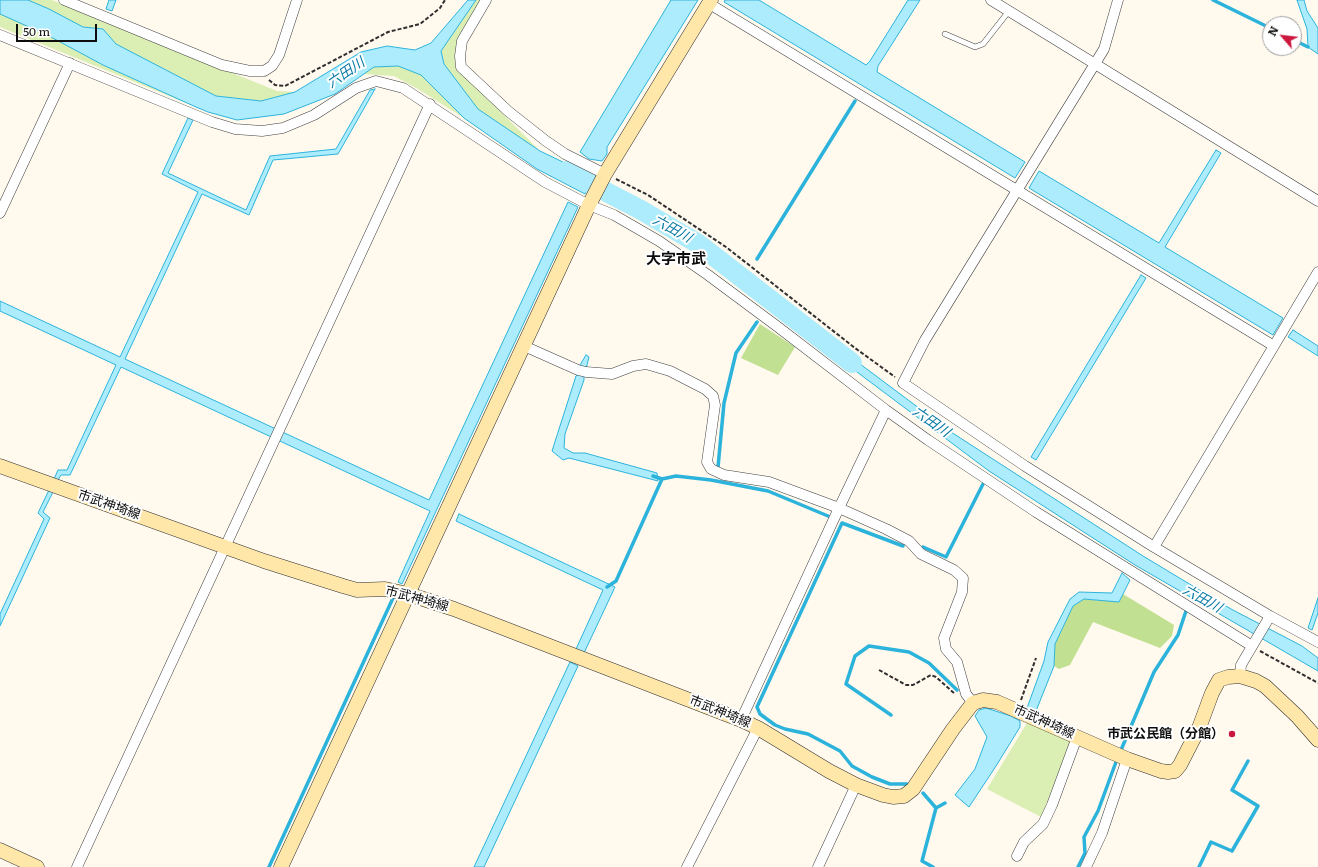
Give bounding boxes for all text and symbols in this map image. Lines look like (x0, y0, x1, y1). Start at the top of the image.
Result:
scale bar (18, 16, 99, 42)
north arrow (1262, 16, 1302, 56)
text: 50 m (23, 22, 50, 40)
text: N (1263, 23, 1282, 39)
water label: 六田川 (324, 54, 368, 92)
water label: 六田川 (650, 211, 694, 247)
district label: 大字市武 (646, 251, 706, 269)
water label: 六田川 (909, 403, 953, 441)
street label: 市武神埼線 (76, 487, 142, 523)
water label: 六田川 (1180, 581, 1224, 617)
street label: 市武神埼線 (384, 583, 450, 615)
street label: 市武神埼線 (687, 693, 753, 731)
street label: 市武神埼線 (1011, 702, 1077, 742)
place label: 市武公民館（分館） (1107, 726, 1224, 742)
marker: 市武公民館（分館） (1227, 729, 1237, 739)

